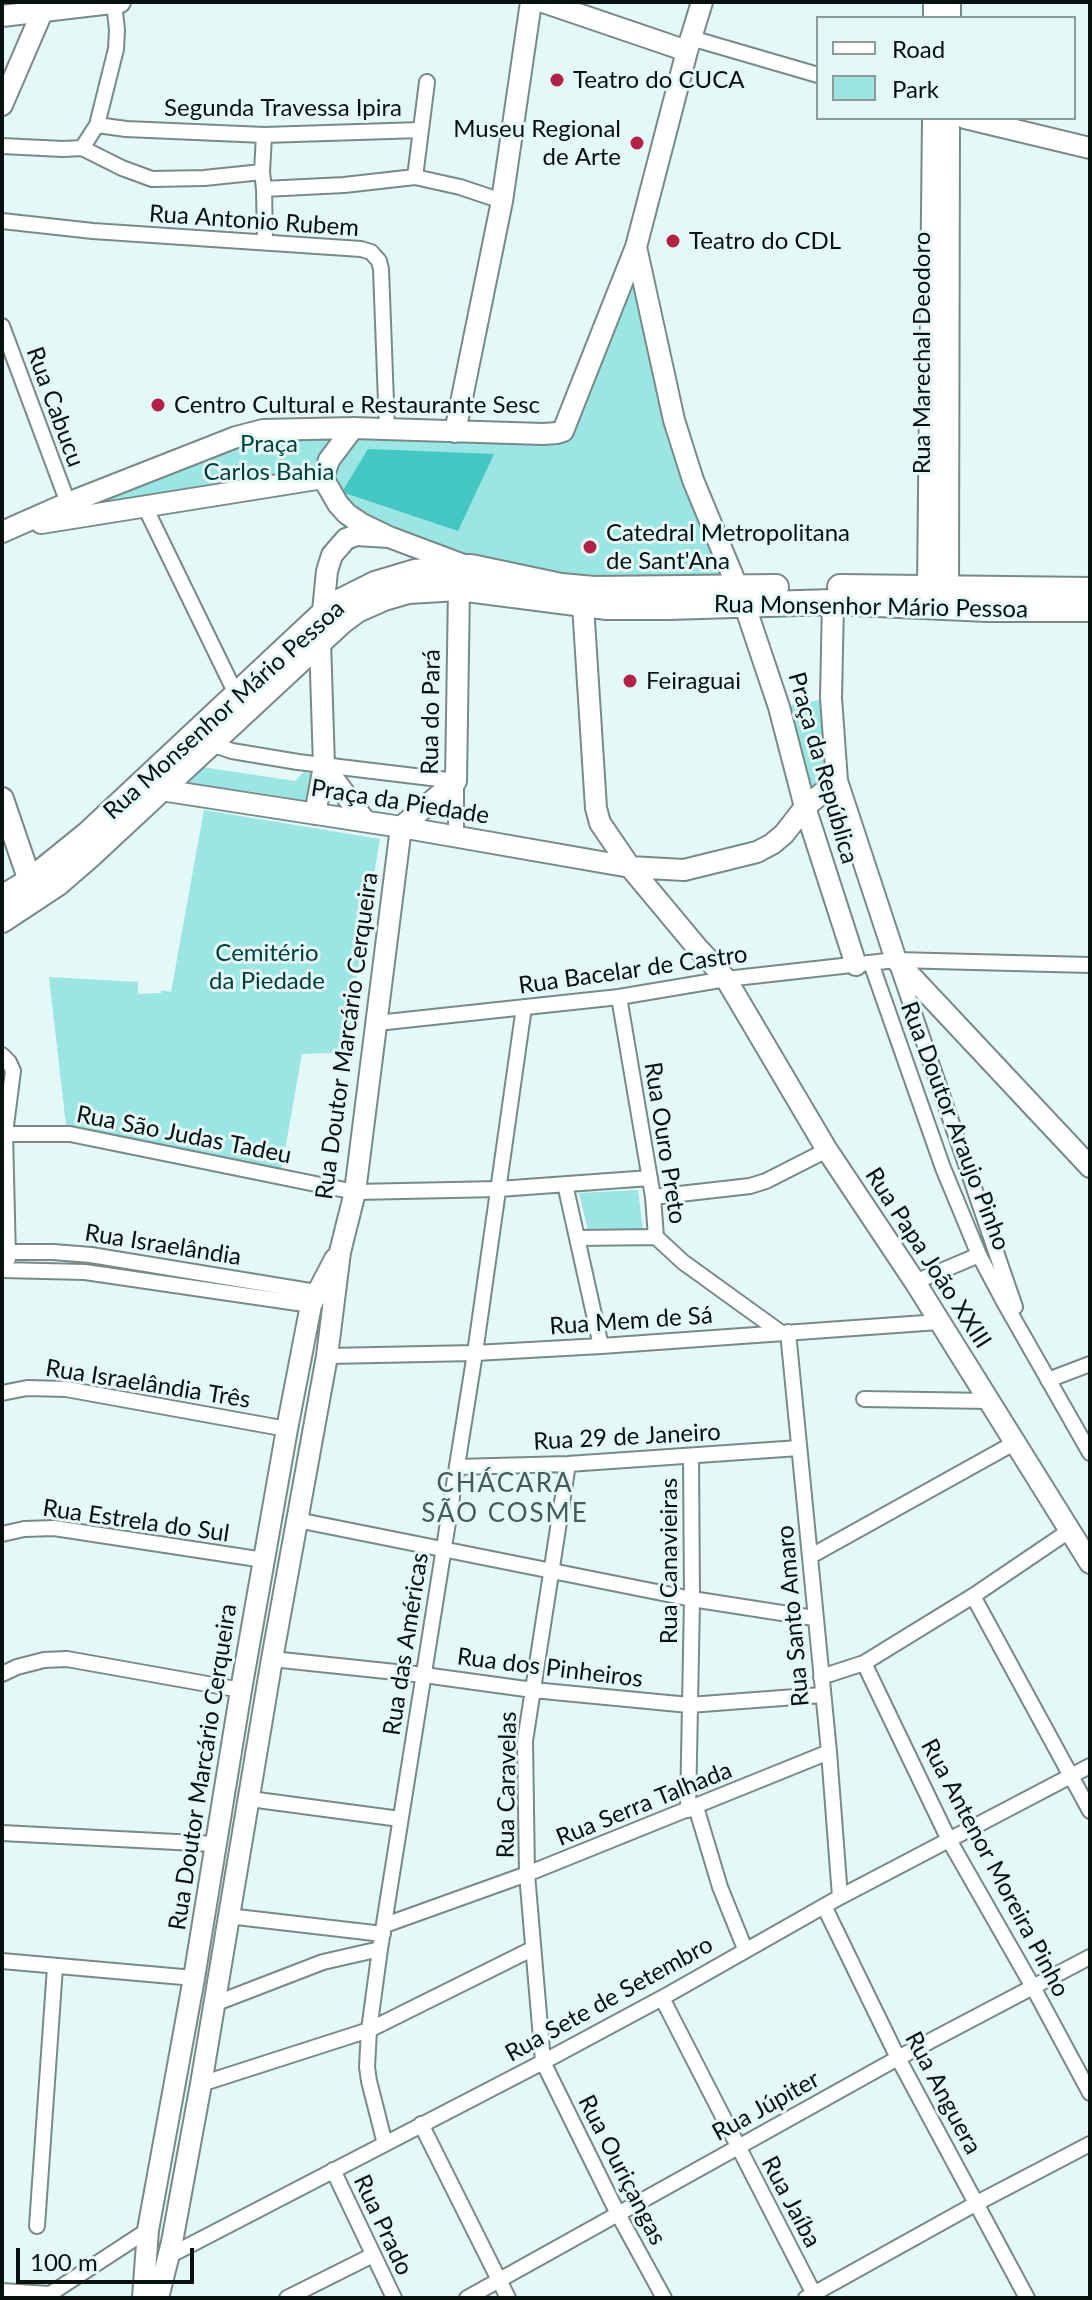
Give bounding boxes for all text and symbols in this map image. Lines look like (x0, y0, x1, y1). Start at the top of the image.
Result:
legend (816, 16, 1076, 120)
text: Road (892, 34, 945, 63)
place label: Teatro do CUCA (573, 66, 744, 94)
marker: Teatro do CUCA (548, 71, 566, 89)
text: Park (892, 74, 939, 103)
street label: Segunda Travessa Ipira (164, 94, 402, 122)
place label: Museu Regional de Arte (453, 115, 621, 171)
marker: Museu Regional de Arte (628, 134, 646, 152)
street label: Rua Antonio Rubem (148, 199, 360, 243)
place label: Teatro do CDL (689, 227, 841, 255)
marker: Teatro do CDL (664, 232, 682, 250)
street label: Rua Marechal Deodoro (908, 232, 936, 474)
street label: Rua Cabucu (20, 343, 90, 471)
place label: Centro Cultural e Restaurante Sesc (174, 391, 540, 419)
marker: Centro Cultural e Restaurante Sesc (149, 396, 167, 414)
park label: Praça Carlos Bahia (204, 430, 334, 486)
place label: Catedral Metropolitana de Sant'Ana (606, 519, 850, 575)
marker: Catedral Metropolitana de Sant'Ana (581, 538, 599, 556)
street label: Rua Monsenhor Mário Pessoa (714, 590, 1028, 624)
street label: Rua Monsenhor Mário Pessoa (98, 594, 350, 826)
street label: Rua do Pará (416, 649, 446, 775)
place label: Feiraguai (646, 667, 741, 695)
street label: Praça da República (782, 669, 864, 867)
marker: Feiraguai (621, 672, 639, 690)
street label: Praça da Piedade (309, 774, 491, 830)
street label: Rua Doutor Marcário Cerqueira (310, 870, 384, 1202)
park label: Cemitério da Piedade (209, 939, 325, 995)
street label: Rua Bacelar de Castro (517, 940, 749, 1000)
street label: Rua Doutor Araujo Pinho (894, 998, 1016, 1254)
street label: Rua Ouro Preto (638, 1060, 692, 1226)
street label: Rua São Judas Tadeu (74, 1100, 294, 1170)
street label: Rua Papa João XXIII (859, 1162, 997, 1354)
street label: Rua Israelândia (83, 1218, 243, 1272)
street label: Rua Mem de Sá (548, 1301, 714, 1341)
street label: Rua Israelândia Três (44, 1354, 252, 1414)
street label: Rua 29 de Janeiro (533, 1418, 721, 1456)
district label: CHÁCARA SÃO COSME (421, 1468, 589, 1530)
street label: Rua Canavieiras (655, 1478, 683, 1644)
street label: Rua Estrela do Sul (41, 1494, 231, 1548)
street label: Rua Santo Amaro (771, 1524, 815, 1708)
street label: Rua das Américas (377, 1550, 435, 1738)
street label: Rua Doutor Marcário Cerqueira (163, 1602, 243, 1932)
street label: Rua dos Pinheiros (455, 1642, 645, 1694)
street label: Rua Caravelas (491, 1711, 523, 1859)
street label: Rua Antenor Moreira Pinho (915, 1734, 1075, 2002)
street label: Rua Serra Talhada (552, 1756, 736, 1852)
street label: Rua Sete de Setembro (500, 1930, 718, 2068)
street label: Rua Anguera (899, 2027, 987, 2159)
street label: Rua Júpiter (707, 2065, 825, 2147)
street label: Rua Ouriçangas (572, 2090, 672, 2250)
street label: Rua Jaíba (755, 2151, 827, 2253)
street label: Rua Prado (347, 2170, 419, 2280)
scale bar (20, 2232, 198, 2282)
text: 100 m (30, 2247, 98, 2276)

